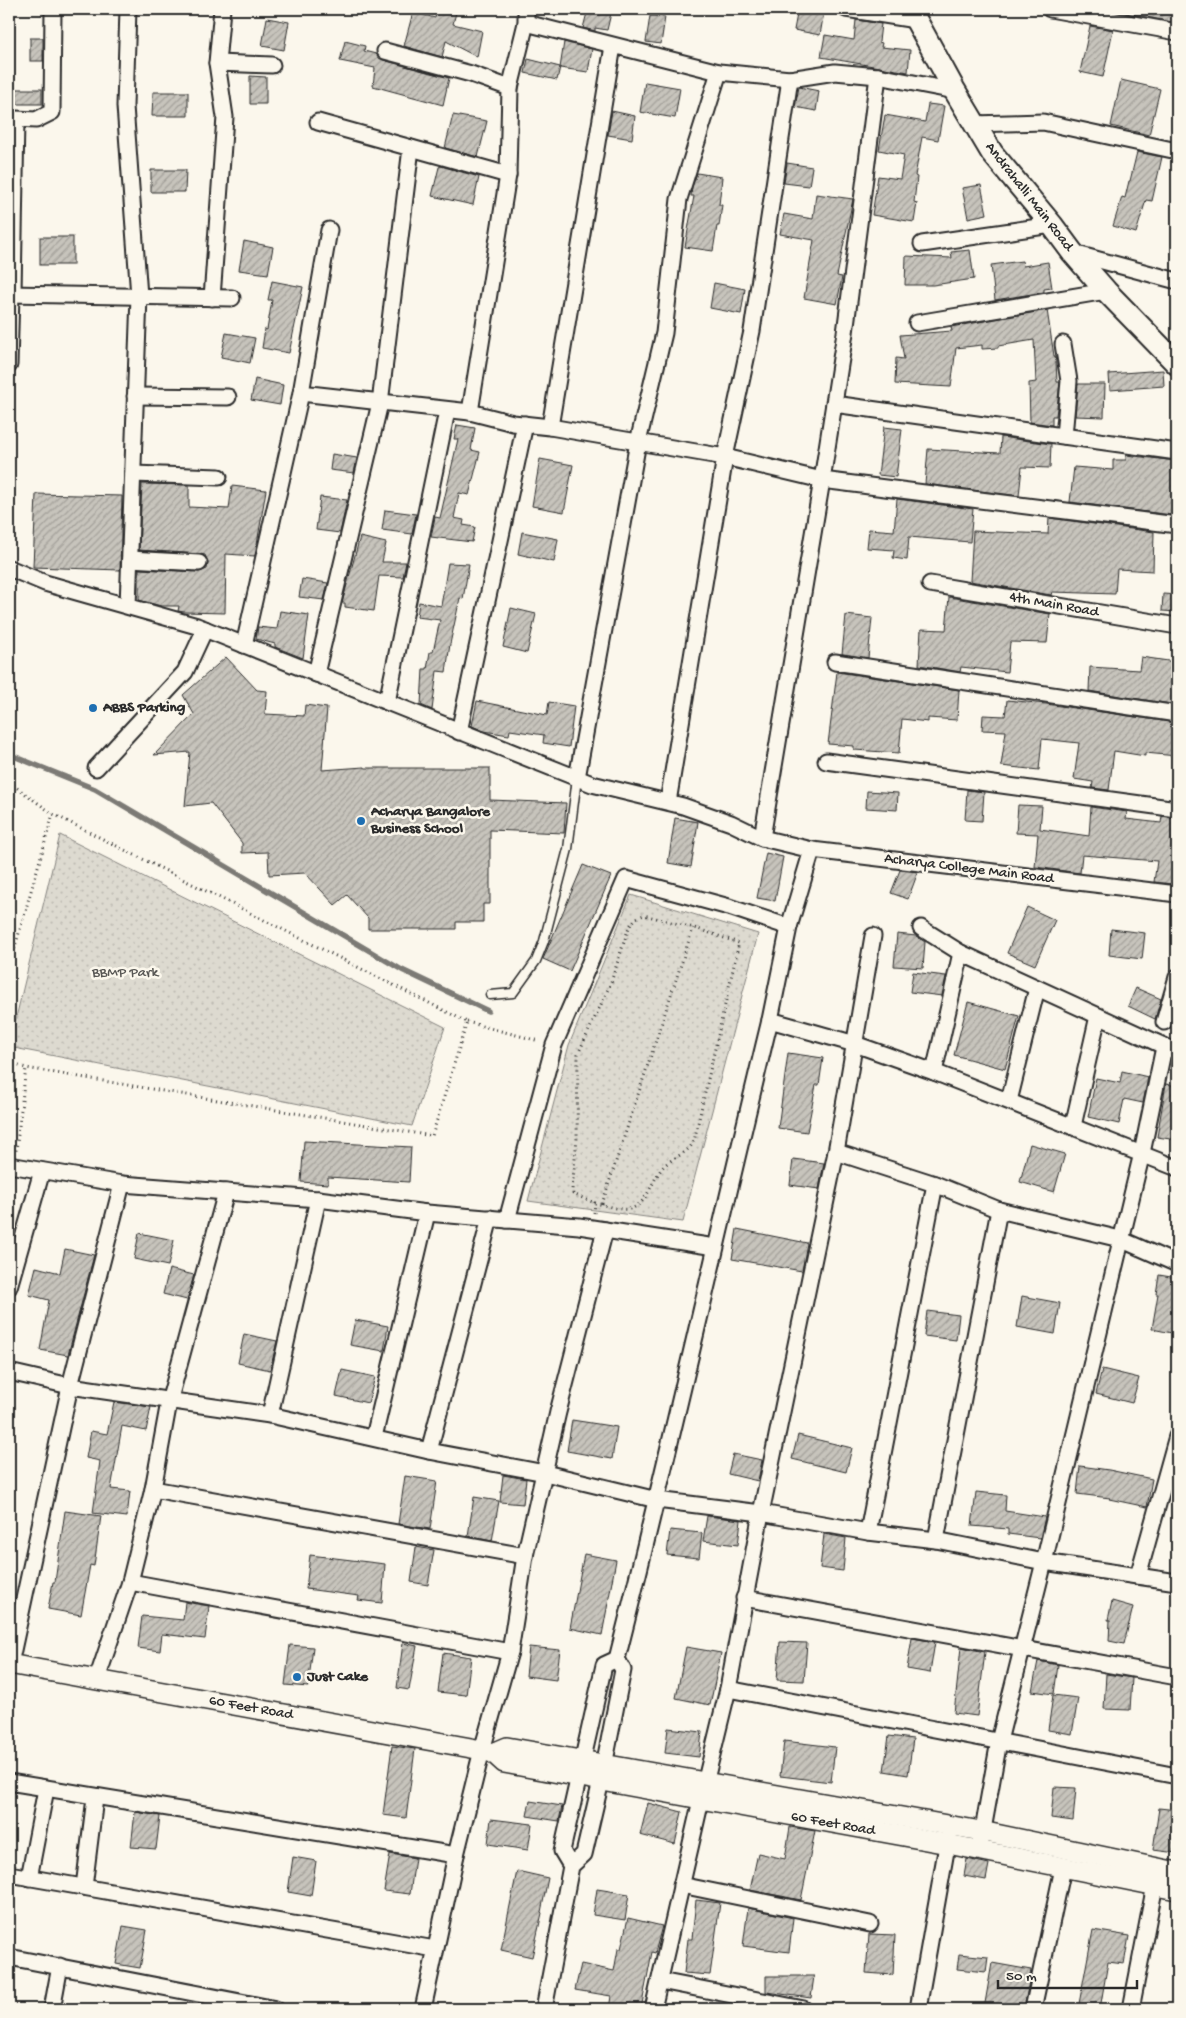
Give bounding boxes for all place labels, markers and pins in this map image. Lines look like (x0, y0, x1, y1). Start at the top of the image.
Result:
place label: ABBS Parking (102, 699, 186, 717)
marker: ABBS Parking (87, 702, 99, 714)
place label: Acharya Bangalore Business School (370, 803, 491, 838)
marker: Acharya Bangalore Business School (355, 815, 367, 827)
place label: Just Cake (306, 1668, 369, 1686)
marker: Just Cake (291, 1671, 303, 1683)

